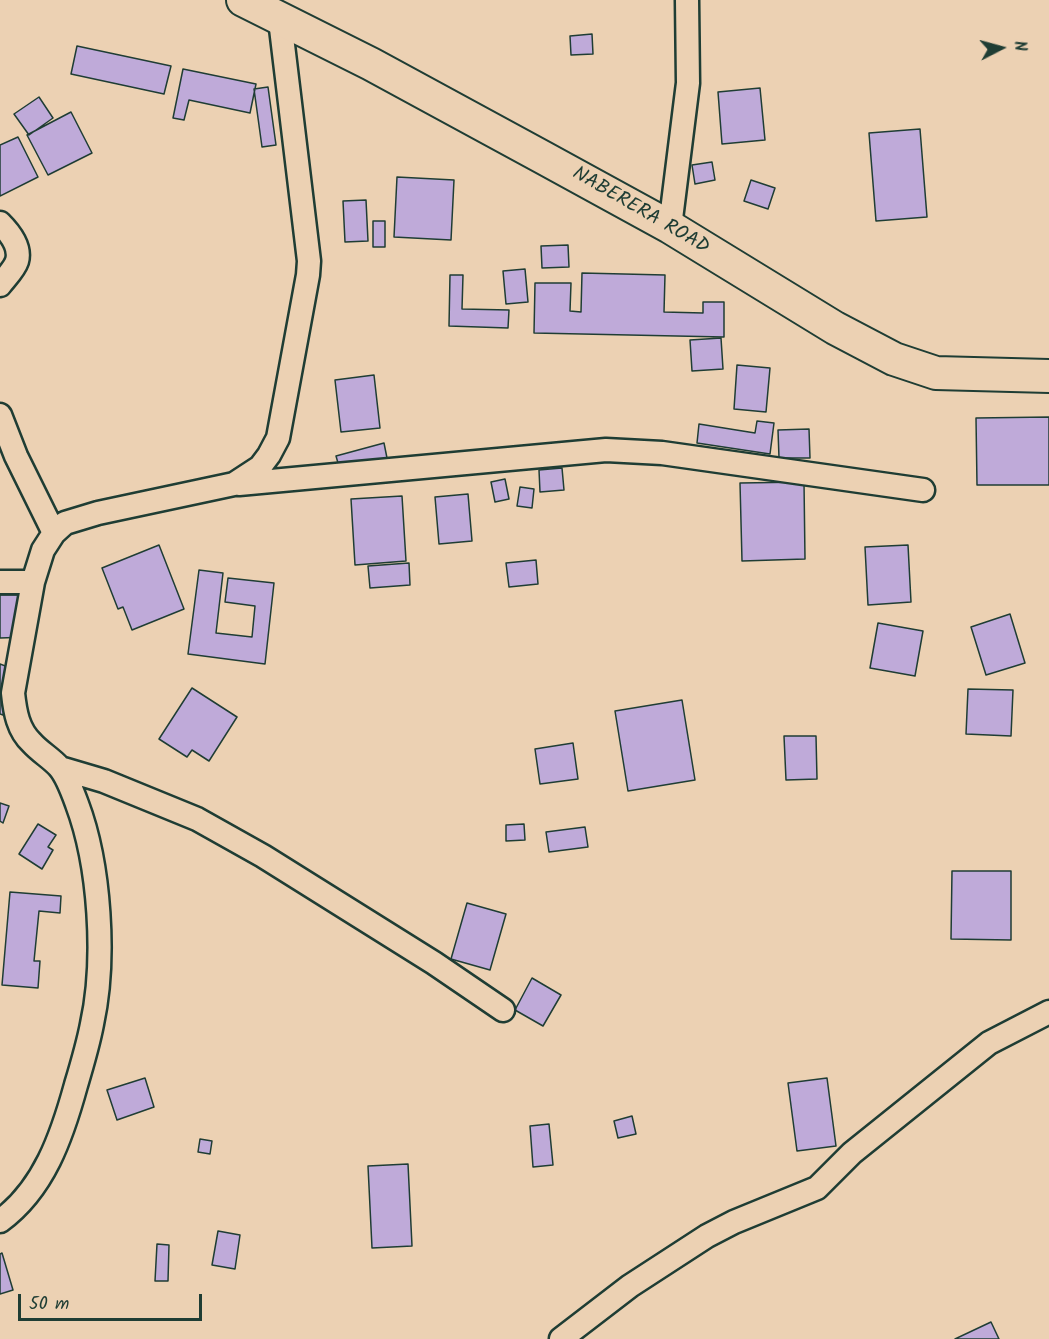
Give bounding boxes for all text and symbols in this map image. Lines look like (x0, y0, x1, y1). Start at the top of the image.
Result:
north arrow (971, 18, 1031, 78)
text: N (1006, 40, 1032, 52)
street label: NABERERA ROAD (567, 163, 713, 261)
scale bar (21, 1282, 206, 1320)
text: 50 m (29, 1290, 69, 1319)

